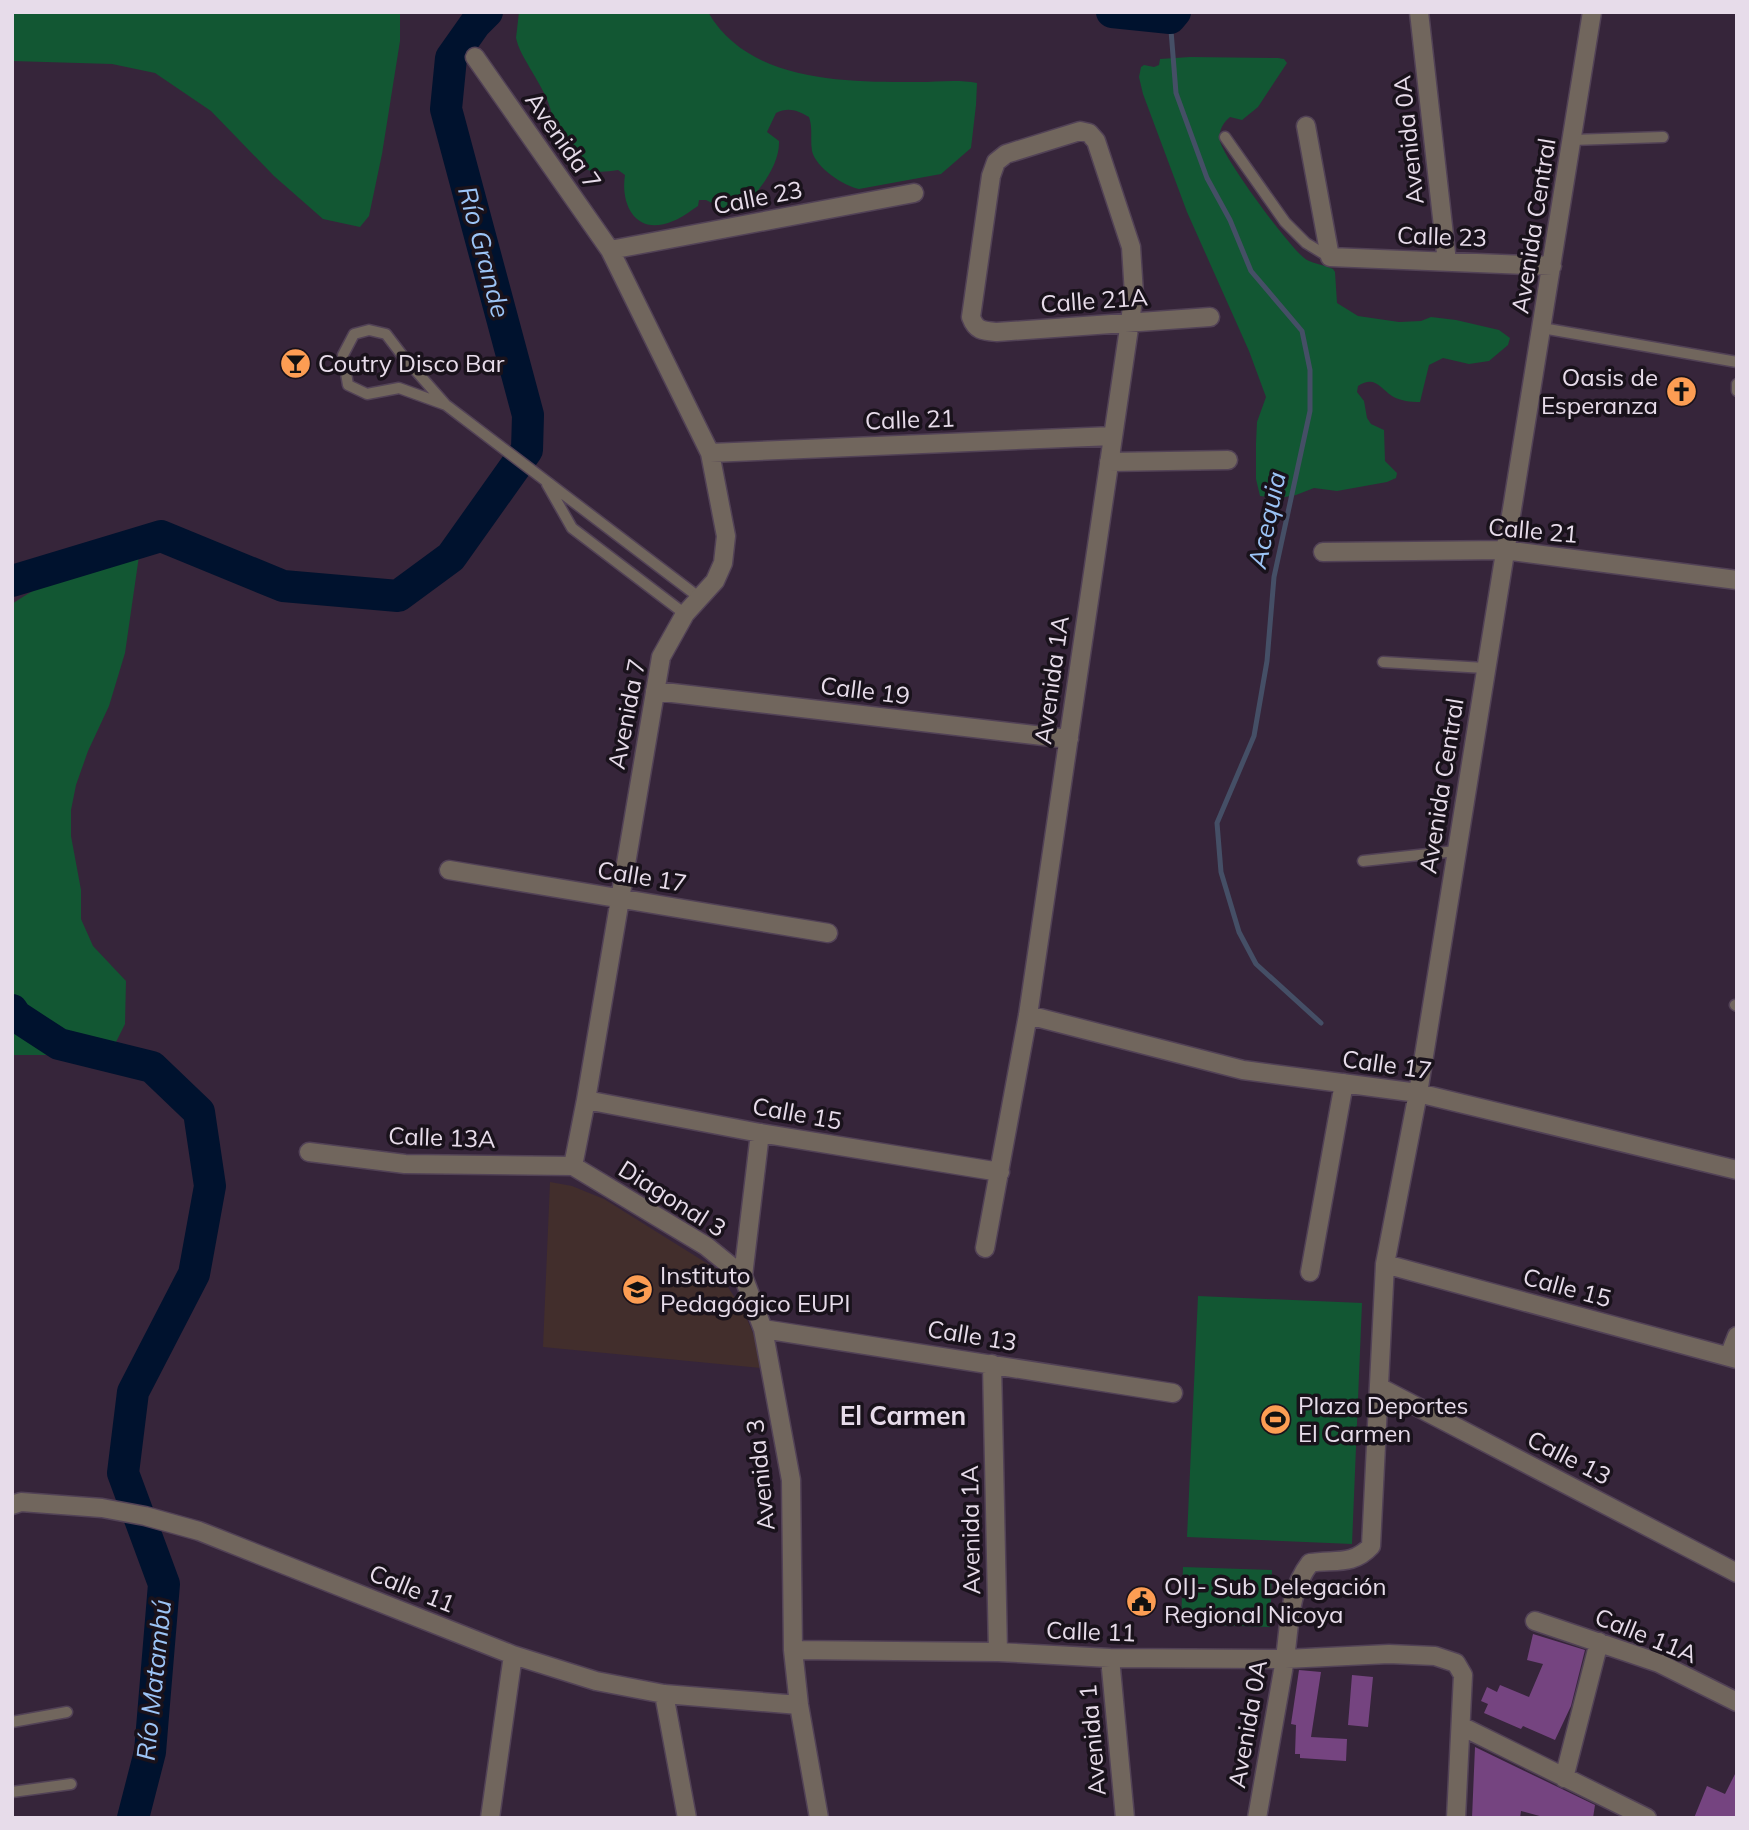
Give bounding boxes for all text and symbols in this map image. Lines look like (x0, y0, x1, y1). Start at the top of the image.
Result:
street label: Avenida 0A (1386, 74, 1430, 206)
street label: Avenida 7 (519, 86, 608, 195)
street label: Avenida Central (1504, 136, 1562, 316)
street label: Calle 23 (711, 174, 805, 220)
water label: Río Grande (451, 183, 518, 321)
street label: Calle 23 (1397, 219, 1488, 253)
street label: Calle 21A (1039, 281, 1149, 319)
bar icon: Coutry Disco Bar (278, 347, 312, 381)
place label: Coutry Disco Bar (318, 348, 505, 378)
place label: Oasis de Esperanza (1541, 362, 1658, 420)
church icon: Oasis de Esperanza (1664, 375, 1698, 409)
street label: Calle 21 (864, 402, 955, 436)
water label: Acequia (1240, 468, 1293, 572)
street label: Calle 21 (1487, 511, 1579, 549)
street label: Avenida 1A (1027, 613, 1075, 746)
street label: Avenida 7 (601, 656, 651, 772)
street label: Calle 19 (819, 670, 912, 710)
street label: Avenida Central (1412, 696, 1470, 876)
street label: Calle 17 (595, 854, 689, 898)
street label: Calle 17 (1341, 1043, 1434, 1085)
street label: Calle 15 (750, 1090, 844, 1136)
street label: Calle 13A (388, 1120, 497, 1154)
street label: Diagonal 3 (613, 1153, 732, 1243)
place label: Instituto Pedagógico EUPI (660, 1260, 850, 1318)
street label: Calle 15 (1520, 1261, 1615, 1313)
school or university icon: Instituto Pedagógico EUPI (620, 1273, 654, 1307)
street label: Calle 13 (925, 1313, 1019, 1357)
place label: Plaza Deportes El Carmen (1298, 1390, 1468, 1448)
district label: El Carmen (840, 1399, 966, 1432)
sports icon: Plaza Deportes El Carmen (1258, 1403, 1292, 1437)
street label: Avenida 3 (739, 1418, 781, 1532)
street label: Calle 13 (1523, 1423, 1616, 1491)
street label: Avenida 1A (954, 1465, 986, 1595)
street label: Calle 11 (365, 1557, 460, 1619)
place label: OIJ- Sub Delegación Regional Nicoya (1164, 1571, 1387, 1629)
public building icon: OIJ- Sub Delegación Regional Nicoya (1124, 1584, 1158, 1618)
water label: Río Matambú (129, 1598, 178, 1762)
street label: Calle 11A (1591, 1601, 1702, 1669)
street label: Calle 11 (1046, 1614, 1137, 1648)
street label: Avenida 0A (1221, 1657, 1273, 1790)
street label: Avenida 1 (1072, 1683, 1112, 1797)

